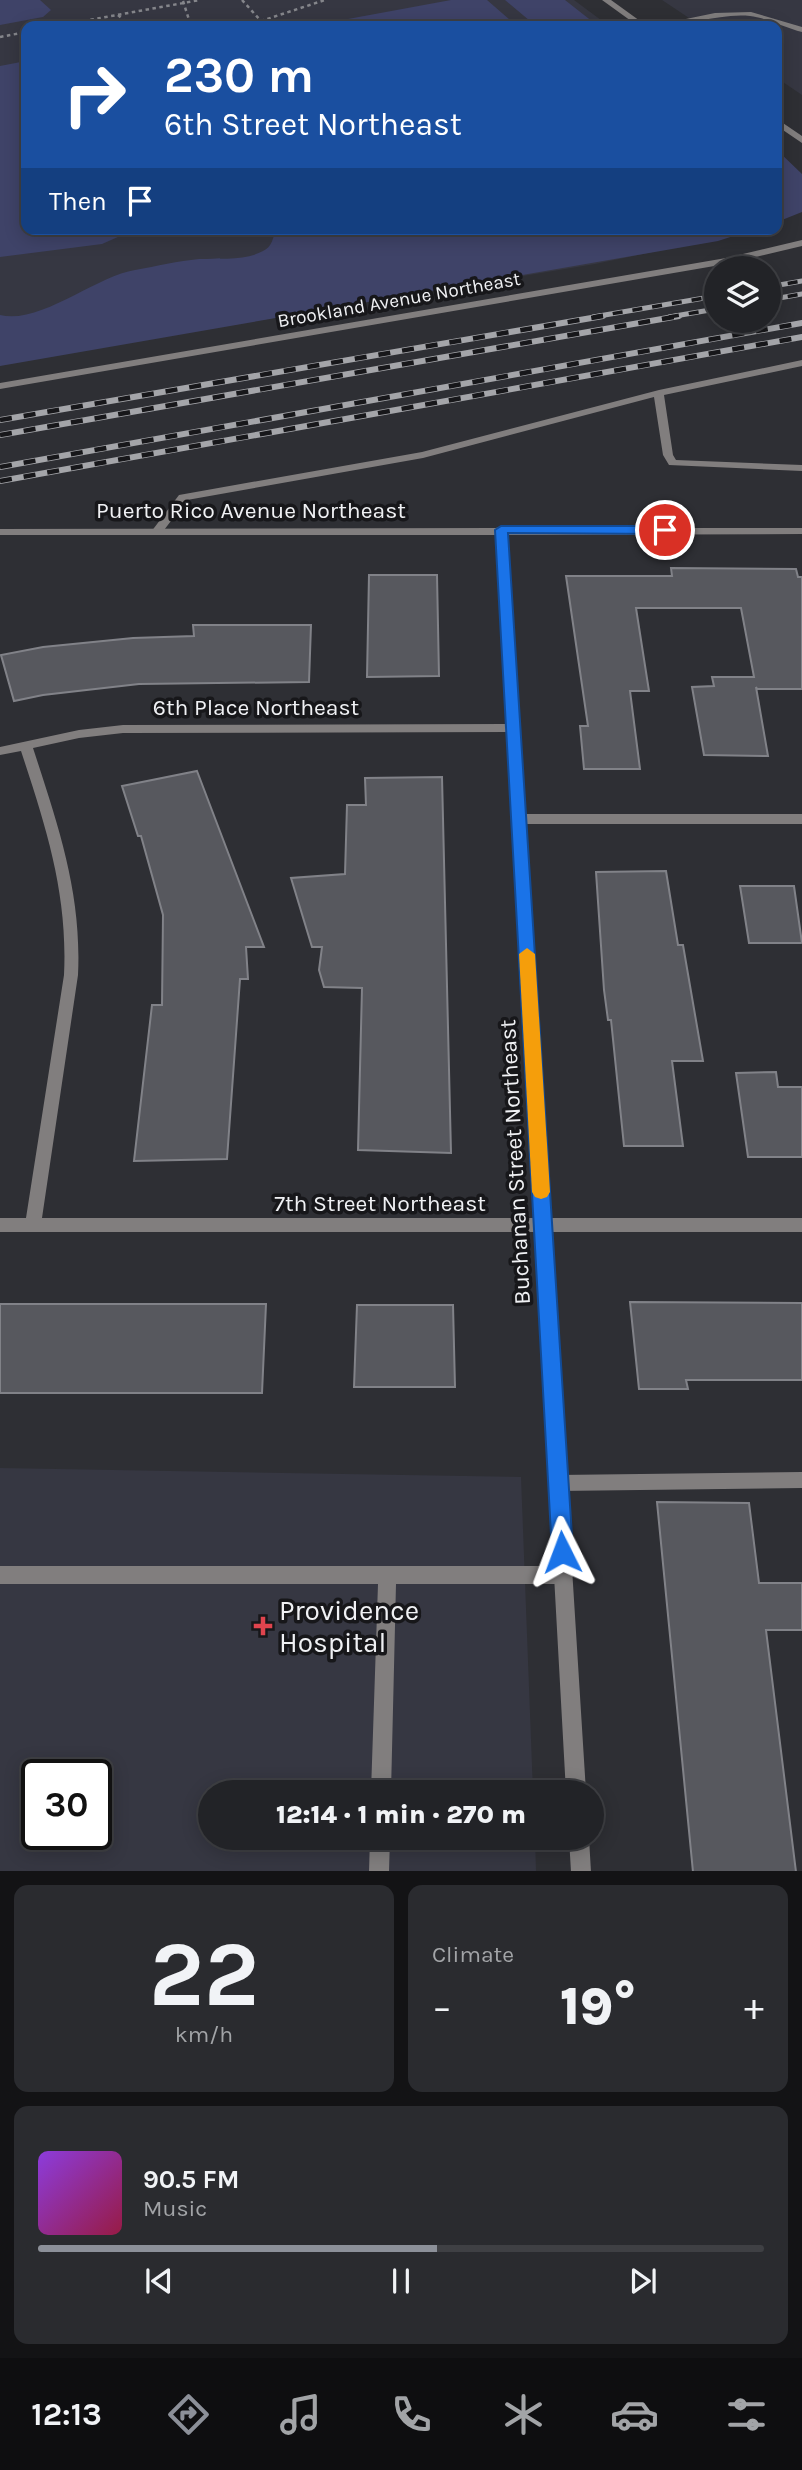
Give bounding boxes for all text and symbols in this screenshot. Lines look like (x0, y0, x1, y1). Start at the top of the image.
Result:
text: 230 m (164, 47, 314, 104)
icon: right (49, 49, 140, 140)
text: 6th Street Northeast (164, 106, 462, 143)
icon: arrive (121, 182, 159, 220)
text: Then (49, 186, 107, 217)
map controls (704, 256, 781, 333)
button: layers (704, 256, 781, 333)
street label: Brookland Avenue Northeast (276, 268, 522, 332)
street label: Puerto Rico Avenue Northeast (96, 497, 406, 524)
pin (635, 500, 695, 560)
icon: arrive (646, 511, 684, 549)
street label: 6th Place Northeast (153, 694, 360, 721)
street label: Buchanan Street Northeast (494, 1018, 536, 1305)
street label: 7th Street Northeast (274, 1190, 486, 1217)
position arrow (525, 1515, 599, 1589)
place label: Providence Hospital (279, 1594, 419, 1659)
marker: Providence Hospital (253, 1616, 273, 1636)
speed limit sign: 30 (21, 1759, 112, 1850)
text: 12:14 · 1 min · 270 m (276, 1799, 526, 1830)
text: 22 (149, 1922, 259, 2028)
text: Climate (432, 1941, 514, 1968)
text: 19° (560, 1976, 636, 2037)
text: − (432, 1985, 452, 2030)
text: + (744, 1985, 764, 2030)
text: km/h (175, 2021, 233, 2048)
text: 90.5 FM (143, 2164, 240, 2195)
text: Music (143, 2195, 207, 2222)
icon: previous (140, 2262, 178, 2300)
icon: pause (382, 2262, 420, 2300)
icon: next (624, 2262, 662, 2300)
icon: directions (164, 2390, 213, 2439)
icon: music (276, 2390, 325, 2439)
icon: phone (387, 2390, 436, 2439)
icon: climate (499, 2390, 548, 2439)
icon: car (610, 2390, 659, 2439)
icon: filters (722, 2390, 771, 2439)
text: 12:13 (31, 2396, 102, 2433)

